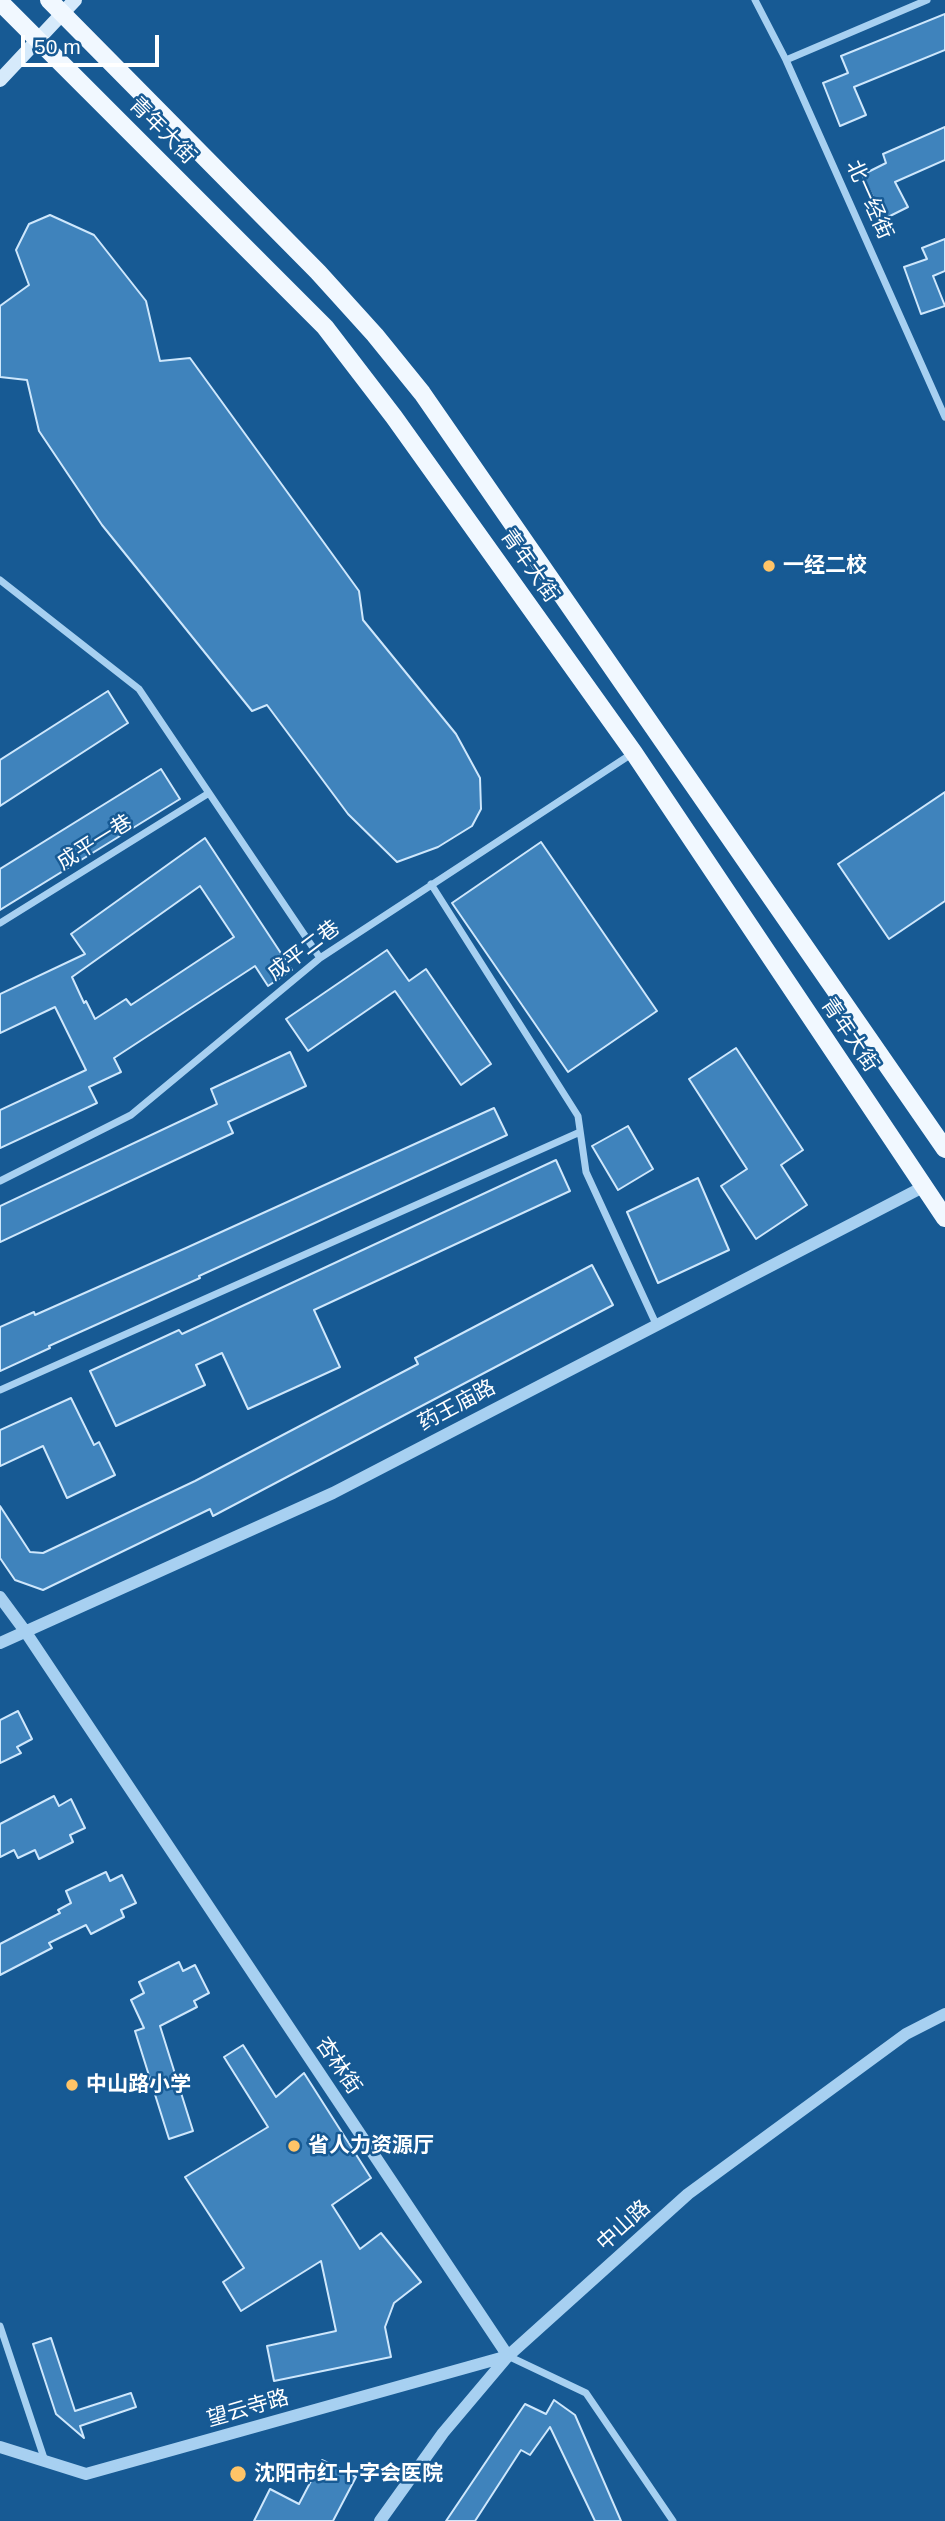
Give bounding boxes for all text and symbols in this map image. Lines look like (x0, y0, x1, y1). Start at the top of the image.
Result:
scale bar (24, 21, 163, 65)
text: 50 m (34, 35, 81, 58)
street label: 青年大街 (123, 92, 201, 170)
street label: 北一经街 (840, 157, 898, 243)
street label: 青年大街 (495, 524, 563, 608)
place label: 一经二校 (783, 553, 867, 579)
marker: 一经二校 (761, 558, 777, 574)
street label: 成平一巷 (53, 810, 137, 876)
street label: 成平二巷 (263, 916, 345, 986)
street label: 青年大街 (815, 993, 883, 1077)
street label: 药王庙路 (414, 1375, 500, 1437)
street label: 杏林街 (310, 2033, 366, 2099)
place label: 中山路小学 (86, 2072, 191, 2098)
marker: 中山路小学 (64, 2077, 80, 2093)
place label: 省人力资源厅 (308, 2133, 434, 2159)
marker: 省人力资源厅 (286, 2138, 302, 2154)
street label: 中山路 (592, 2196, 656, 2256)
street label: 望云寺路 (204, 2385, 292, 2433)
place label: 沈阳市红十字会医院 (254, 2461, 443, 2487)
marker: 沈阳市红十字会医院 (228, 2464, 248, 2484)

